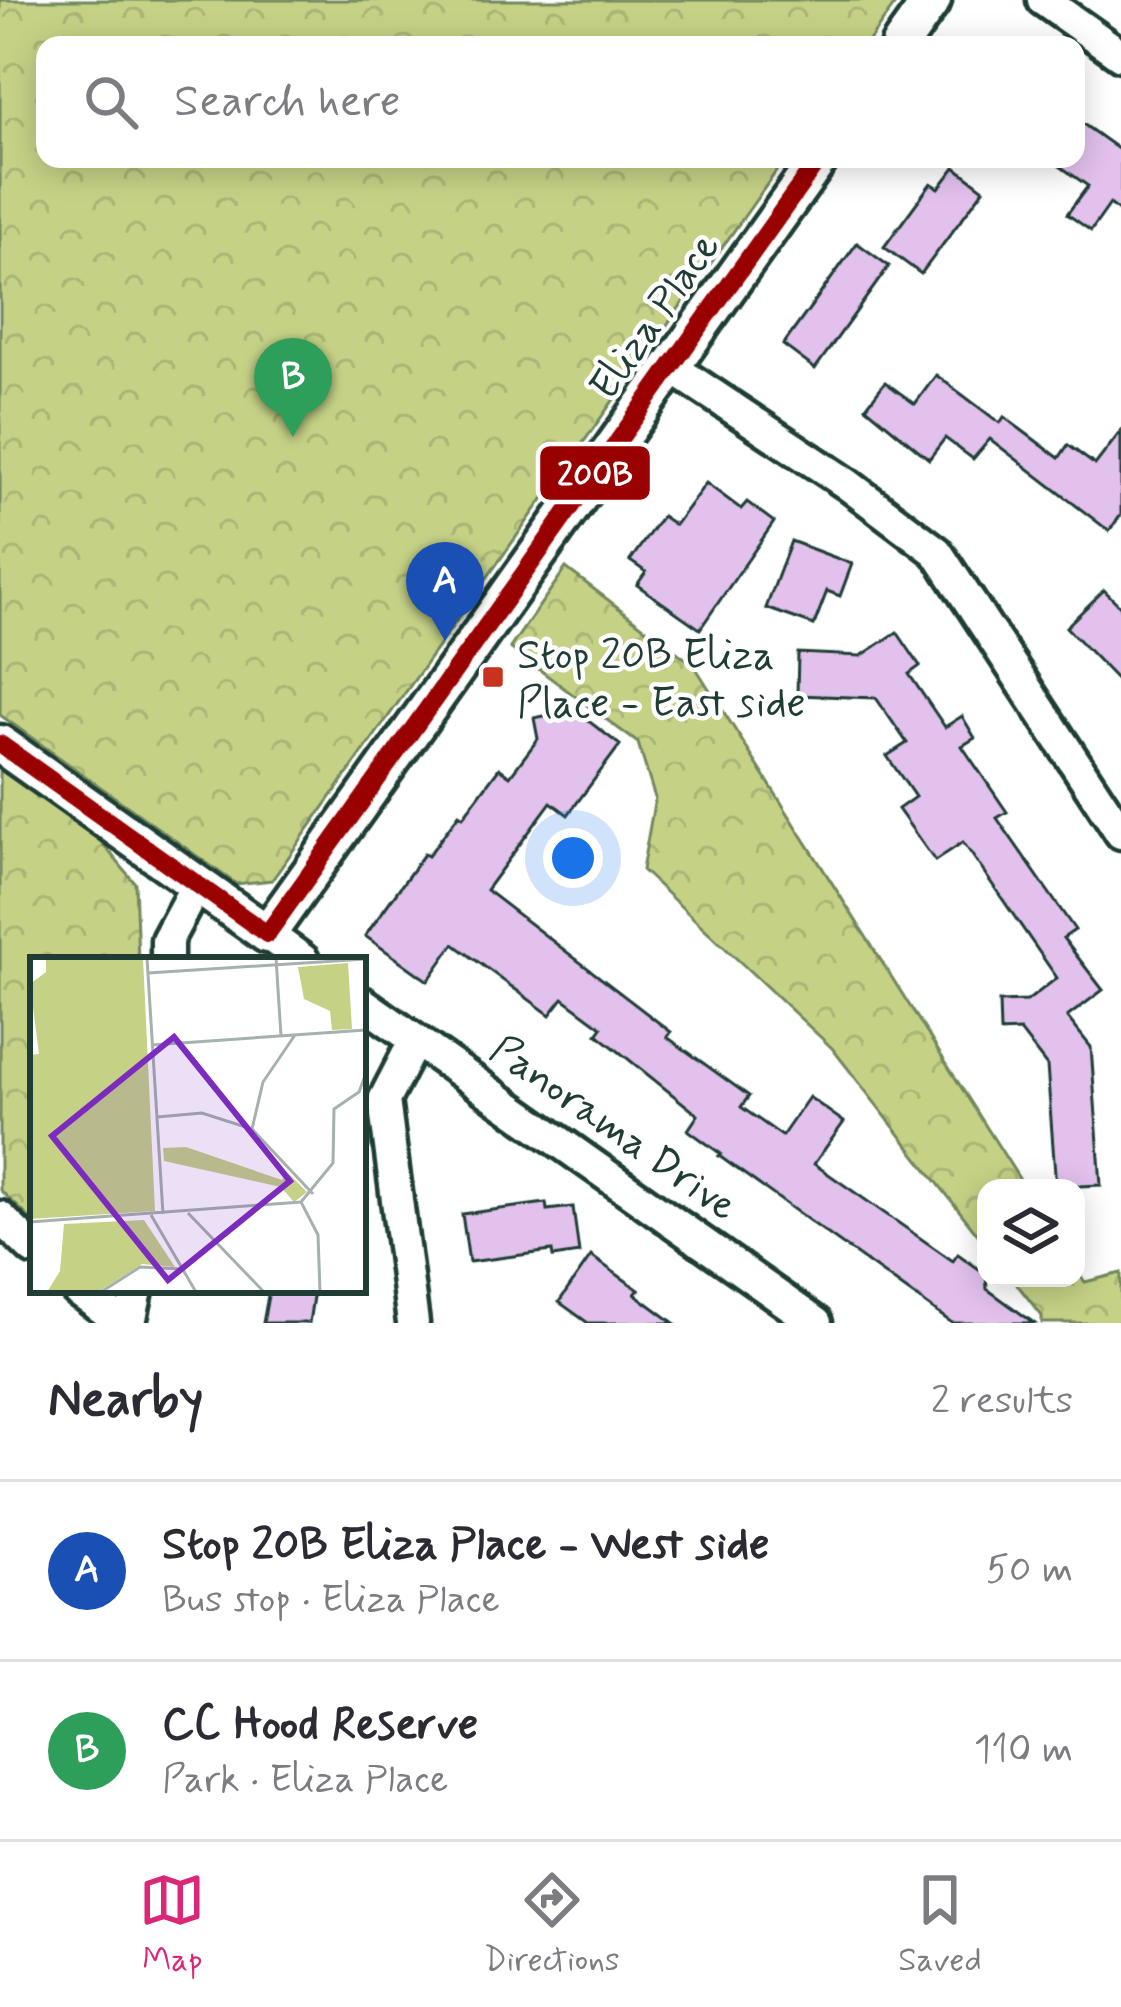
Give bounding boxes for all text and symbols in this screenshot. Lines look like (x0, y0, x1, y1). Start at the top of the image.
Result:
search box (36, 36, 1085, 168)
icon: search (78, 69, 144, 135)
text: Search here (174, 73, 401, 132)
street label: Eliza Place (578, 222, 734, 412)
pin: B (254, 338, 332, 437)
line badge: 200B (538, 444, 652, 502)
text: 200B (557, 454, 633, 498)
pin: A (406, 542, 484, 641)
place label: Stop 20B Eliza Place - East side (517, 629, 806, 732)
marker: Stop 20B Eliza Place - East side (480, 664, 506, 690)
your location (543, 828, 603, 888)
inset map (30, 957, 366, 1293)
street label: Panorama Drive (479, 1023, 747, 1235)
map controls (977, 1179, 1085, 1287)
button: layers (977, 1179, 1085, 1287)
text: Nearby (48, 1368, 203, 1434)
text: 2 results (931, 1376, 1073, 1427)
text: Stop 20B Eliza Place - West side (162, 1516, 769, 1575)
text: A (74, 1545, 100, 1596)
text: 50 m (986, 1545, 1073, 1596)
text: Bus stop · Eliza Place (162, 1575, 500, 1626)
text: CC Hood Reserve (162, 1696, 478, 1755)
text: B (75, 1725, 99, 1776)
text: 110 m (974, 1725, 1073, 1776)
text: Park · Eliza Place (162, 1755, 448, 1806)
tab: Map (139, 1867, 205, 1983)
tab: Directions (484, 1867, 620, 1983)
tab: Saved (898, 1867, 982, 1983)

